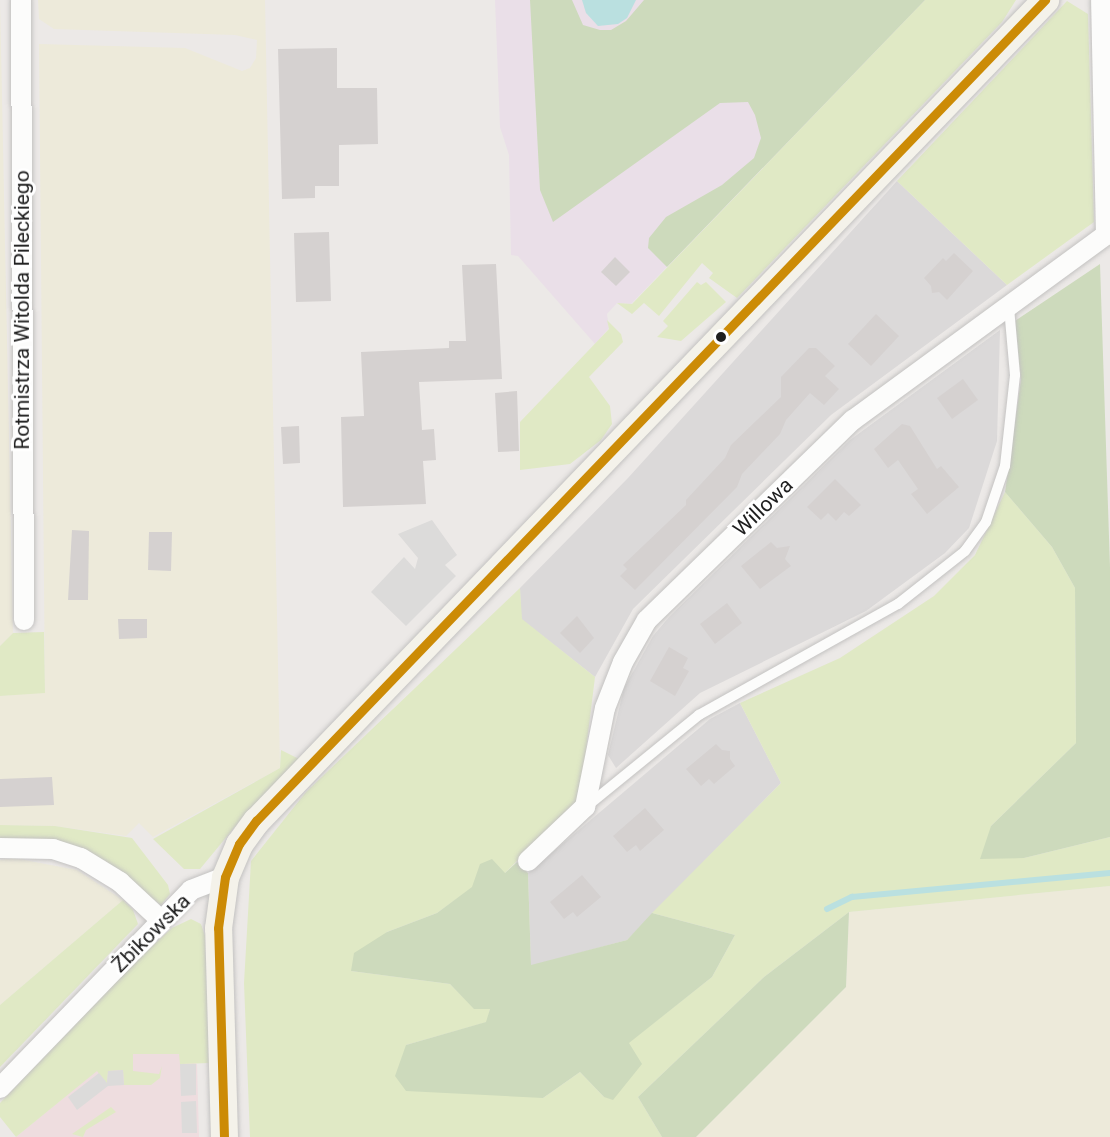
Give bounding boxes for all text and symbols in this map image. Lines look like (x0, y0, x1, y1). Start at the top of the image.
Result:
street label: Rotmistrza Witolda Pileckiego (9, 170, 35, 450)
unlabelled marker (715, 331, 727, 343)
street label: Willowa (728, 473, 798, 541)
street label: Żbikowska (106, 888, 196, 978)

